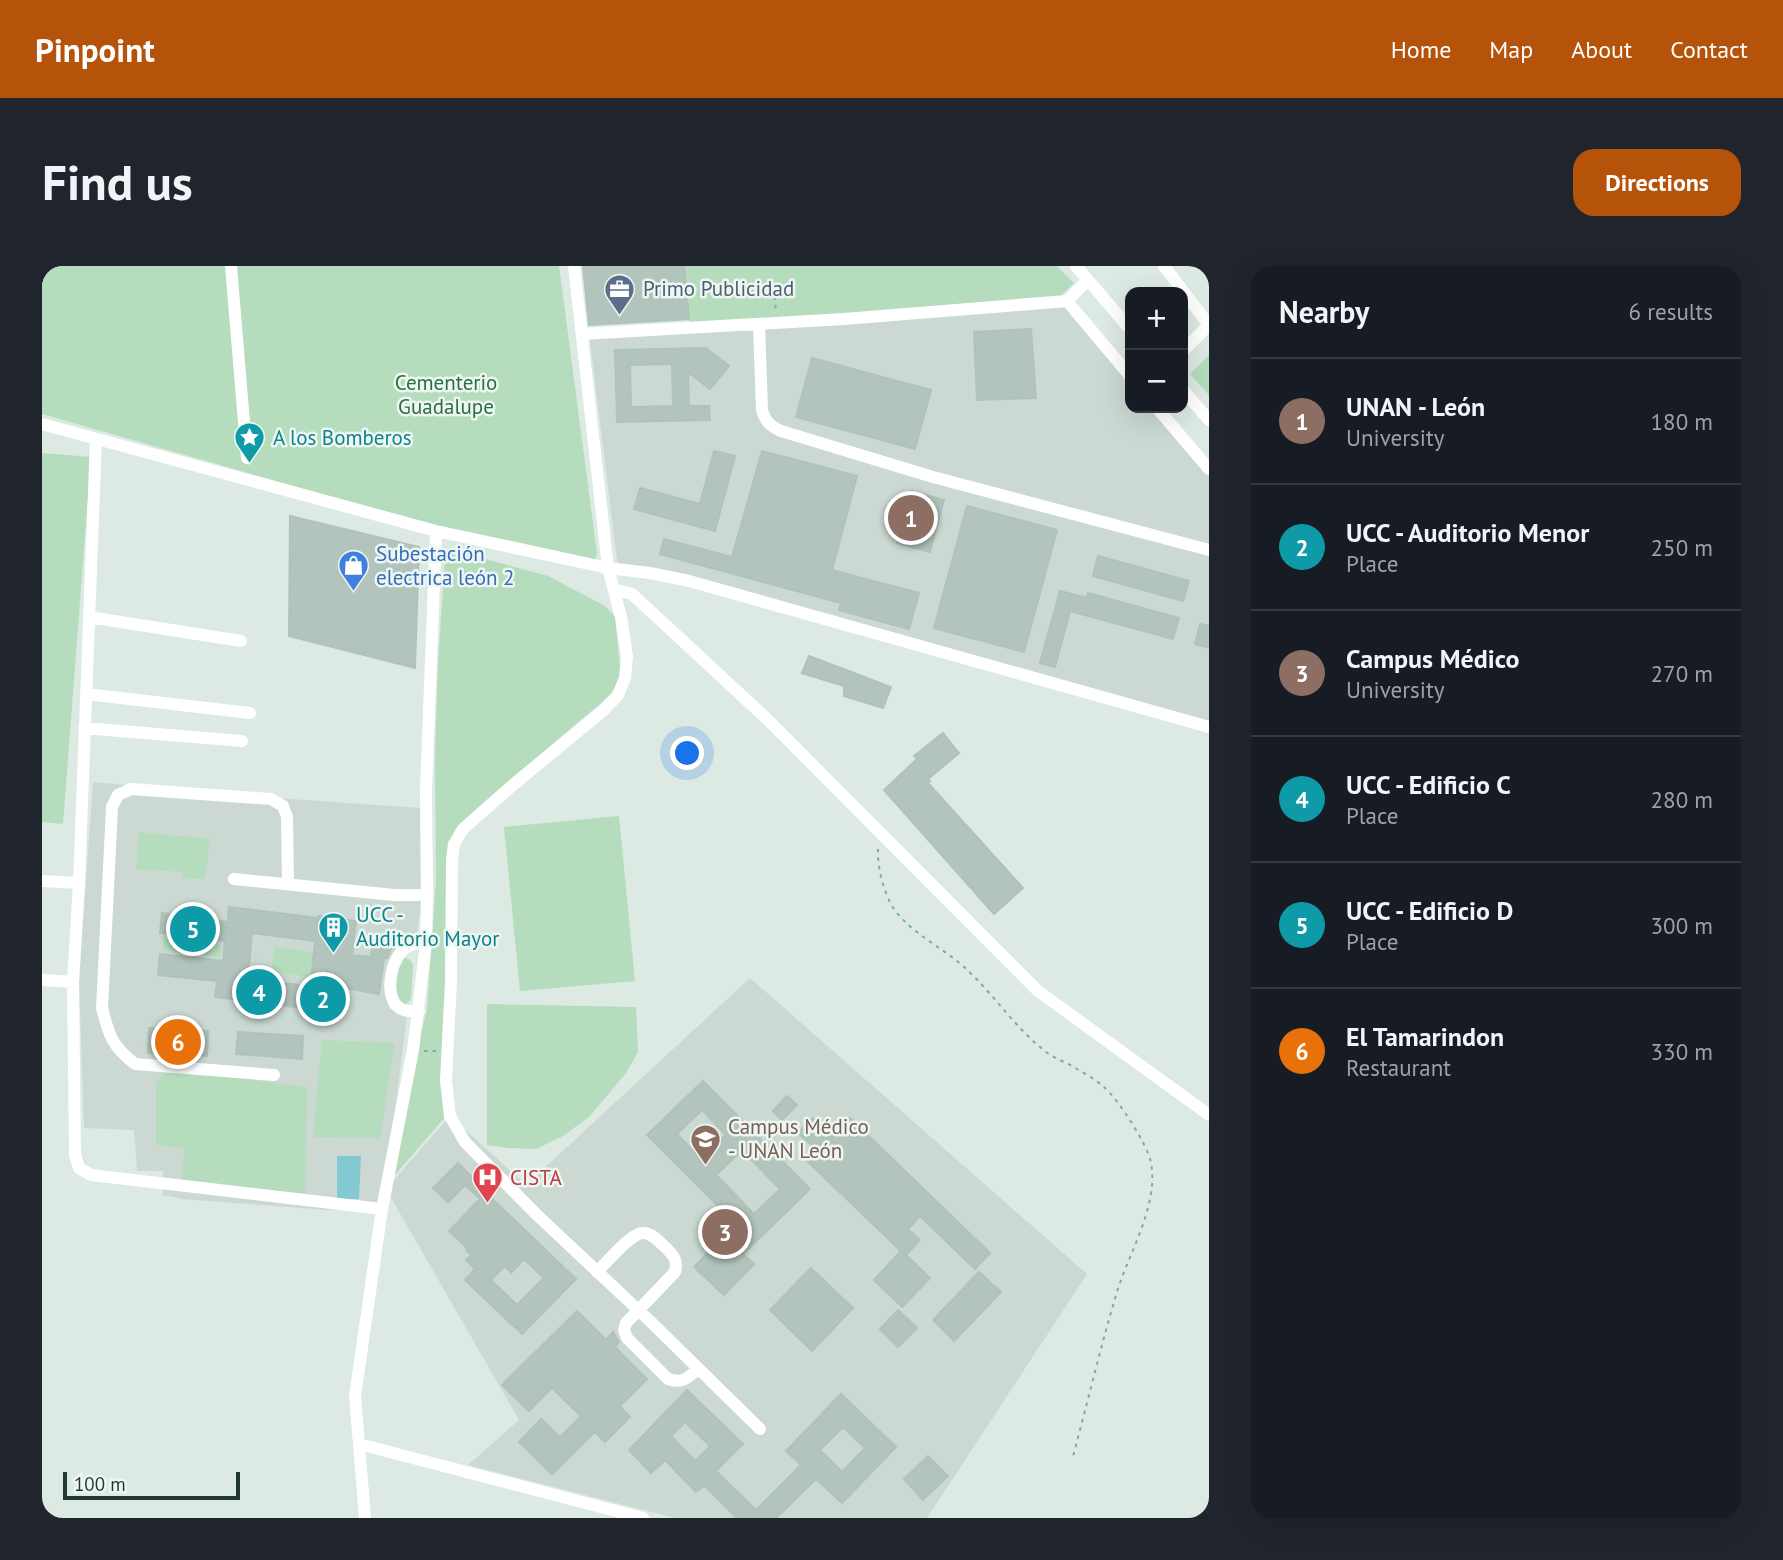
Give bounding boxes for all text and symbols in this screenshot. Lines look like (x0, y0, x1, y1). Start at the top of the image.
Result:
text: Pinpoint (35, 28, 155, 71)
text: Home (1391, 34, 1451, 65)
text: Map (1489, 34, 1533, 65)
text: About (1571, 34, 1632, 65)
text: Contact (1670, 34, 1748, 65)
button: Directions (1573, 149, 1741, 216)
text: Find us (42, 150, 193, 214)
office icon: Primo Publicidad (603, 272, 637, 316)
place label: Primo Publicidad (643, 275, 794, 302)
map controls (1125, 287, 1188, 413)
button: + (1125, 287, 1188, 350)
text: Nearby (1279, 292, 1369, 331)
text: 6 results (1629, 297, 1713, 326)
button: − (1125, 350, 1188, 413)
park label: Cementerio Guadalupe (395, 369, 497, 420)
text: UNAN - León (1346, 390, 1485, 423)
text: 1 (1295, 407, 1309, 436)
text: 180 m (1651, 407, 1713, 436)
place icon: A los Bomberos (233, 421, 267, 465)
text: University (1346, 423, 1444, 452)
place label: A los Bomberos (273, 424, 412, 451)
pin: 1 (888, 492, 934, 544)
text: UCC - Auditorio Menor (1346, 516, 1589, 549)
text: 2 (1295, 533, 1309, 562)
text: 250 m (1651, 533, 1713, 562)
place label: Subestación electrica león 2 (376, 540, 514, 591)
shop icon: Subestación electrica león 2 (336, 549, 370, 593)
text: Place (1346, 549, 1399, 578)
text: Campus Médico (1346, 642, 1519, 675)
text: 3 (1295, 659, 1309, 688)
text: 270 m (1651, 659, 1713, 688)
text: University (1346, 675, 1444, 704)
your location (670, 736, 704, 770)
text: UCC - Edificio C (1346, 768, 1511, 801)
text: 4 (1295, 785, 1309, 814)
text: 280 m (1651, 785, 1713, 814)
text: Place (1346, 801, 1399, 830)
text: UCC - Edificio D (1346, 894, 1513, 927)
place label: UCC - Auditorio Mayor (356, 901, 499, 952)
pin: 5 (170, 903, 216, 955)
building icon: UCC - Auditorio Mayor (316, 910, 350, 954)
text: 5 (1295, 911, 1309, 940)
text: 300 m (1651, 911, 1713, 940)
text: Place (1346, 927, 1399, 956)
pin: 4 (236, 966, 282, 1018)
pin: 2 (300, 973, 346, 1025)
pin: 6 (155, 1016, 201, 1068)
text: El Tamarindon (1346, 1020, 1504, 1053)
text: 6 (1295, 1037, 1309, 1066)
text: 330 m (1651, 1037, 1713, 1066)
text: Restaurant (1346, 1053, 1451, 1082)
place label: Campus Médico - UNAN León (728, 1113, 869, 1164)
school or university icon: Campus Médico - UNAN León (688, 1122, 722, 1166)
hospital icon: CISTA (470, 1161, 504, 1205)
place label: CISTA (510, 1164, 563, 1191)
pin: 3 (702, 1206, 748, 1258)
scale bar (63, 1469, 240, 1501)
text: 100 m (74, 1472, 126, 1496)

